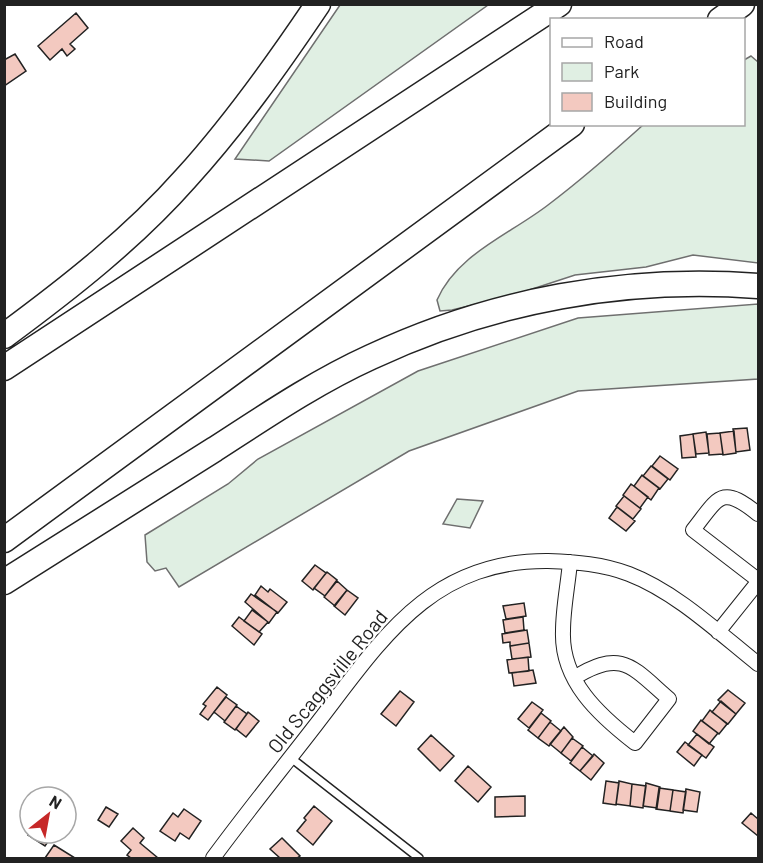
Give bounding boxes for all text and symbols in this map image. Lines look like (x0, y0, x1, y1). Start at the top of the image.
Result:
legend (550, 18, 745, 126)
text: Road (604, 30, 644, 52)
text: Park (604, 60, 639, 82)
text: Building (604, 90, 667, 112)
street label: Old Scaggsville Road (262, 605, 392, 757)
north arrow (18, 785, 78, 845)
text: N (47, 791, 65, 813)

